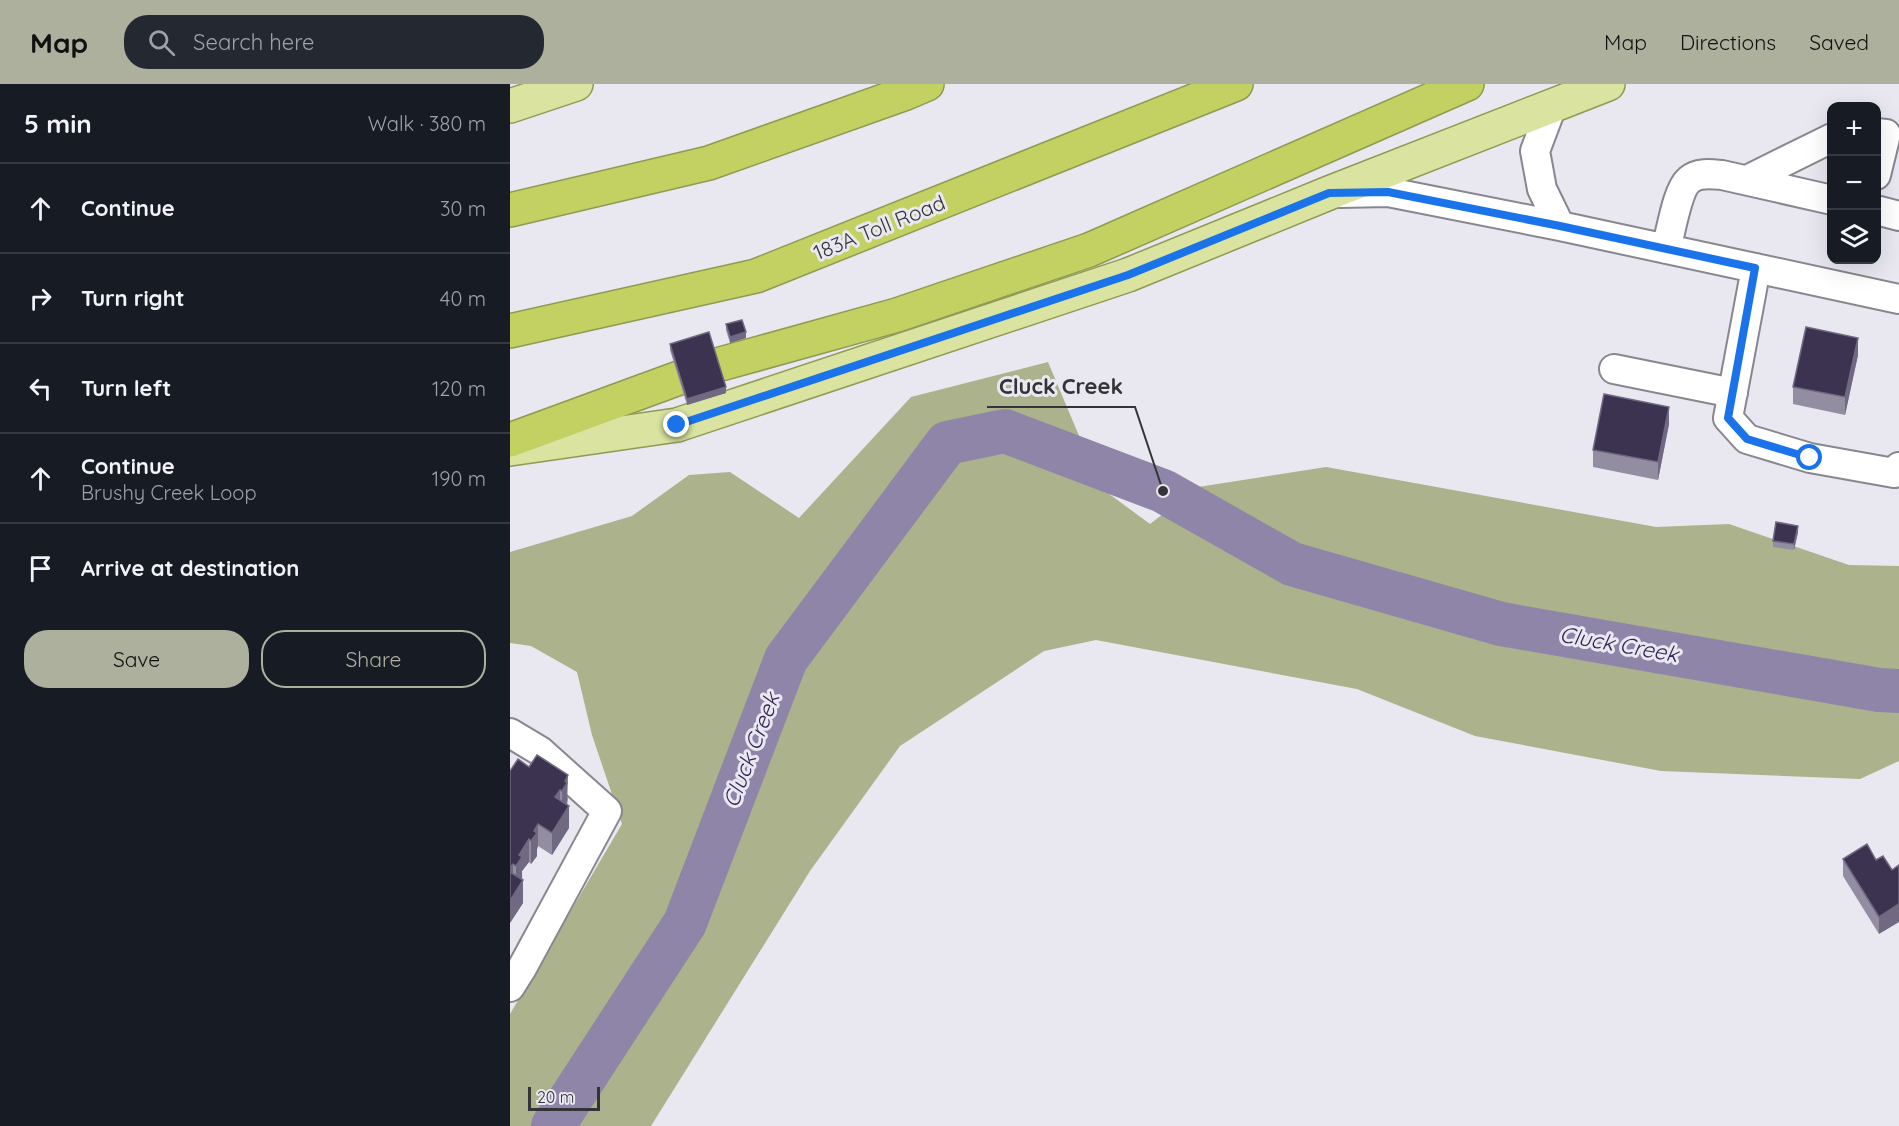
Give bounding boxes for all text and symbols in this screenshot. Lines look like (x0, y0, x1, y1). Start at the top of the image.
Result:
search box (124, 15, 544, 69)
text: Map (30, 25, 88, 60)
icon: search (145, 26, 178, 59)
text: Search here (193, 28, 315, 56)
text: Map (1604, 29, 1647, 55)
text: Directions (1680, 29, 1776, 55)
text: Saved (1809, 29, 1869, 55)
map controls (1827, 102, 1881, 264)
button: + (1827, 102, 1881, 156)
text: 5 min (24, 107, 92, 140)
text: Walk · 380 m (368, 111, 486, 136)
button: − (1827, 156, 1881, 210)
street label: 183A Toll Road (809, 189, 949, 265)
icon: ahead (24, 192, 57, 225)
text: Continue (81, 194, 175, 222)
text: 30 m (440, 196, 486, 221)
button: layers (1827, 210, 1881, 264)
icon: right (24, 282, 57, 315)
text: Turn right (81, 284, 185, 312)
text: 40 m (440, 286, 486, 311)
callout: Cluck Creek (987, 367, 1135, 407)
icon: left (24, 372, 57, 405)
text: Cluck Creek (999, 372, 1123, 400)
text: Turn left (81, 374, 171, 402)
text: 120 m (432, 376, 486, 401)
route end (663, 411, 689, 437)
route start (1796, 444, 1822, 470)
text: Continue (81, 452, 175, 480)
icon: ahead (24, 462, 57, 495)
text: 190 m (432, 466, 486, 491)
text: Brushy Creek Loop (81, 480, 257, 505)
icon: arrive (24, 552, 57, 585)
text: Arrive at destination (81, 554, 299, 582)
water label: Cluck Creek (1557, 620, 1683, 669)
button: Save (24, 630, 249, 688)
button: Share (261, 630, 486, 688)
water label: Cluck Creek (716, 687, 786, 811)
scale bar (528, 1084, 600, 1112)
text: 20 m (537, 1087, 574, 1107)

